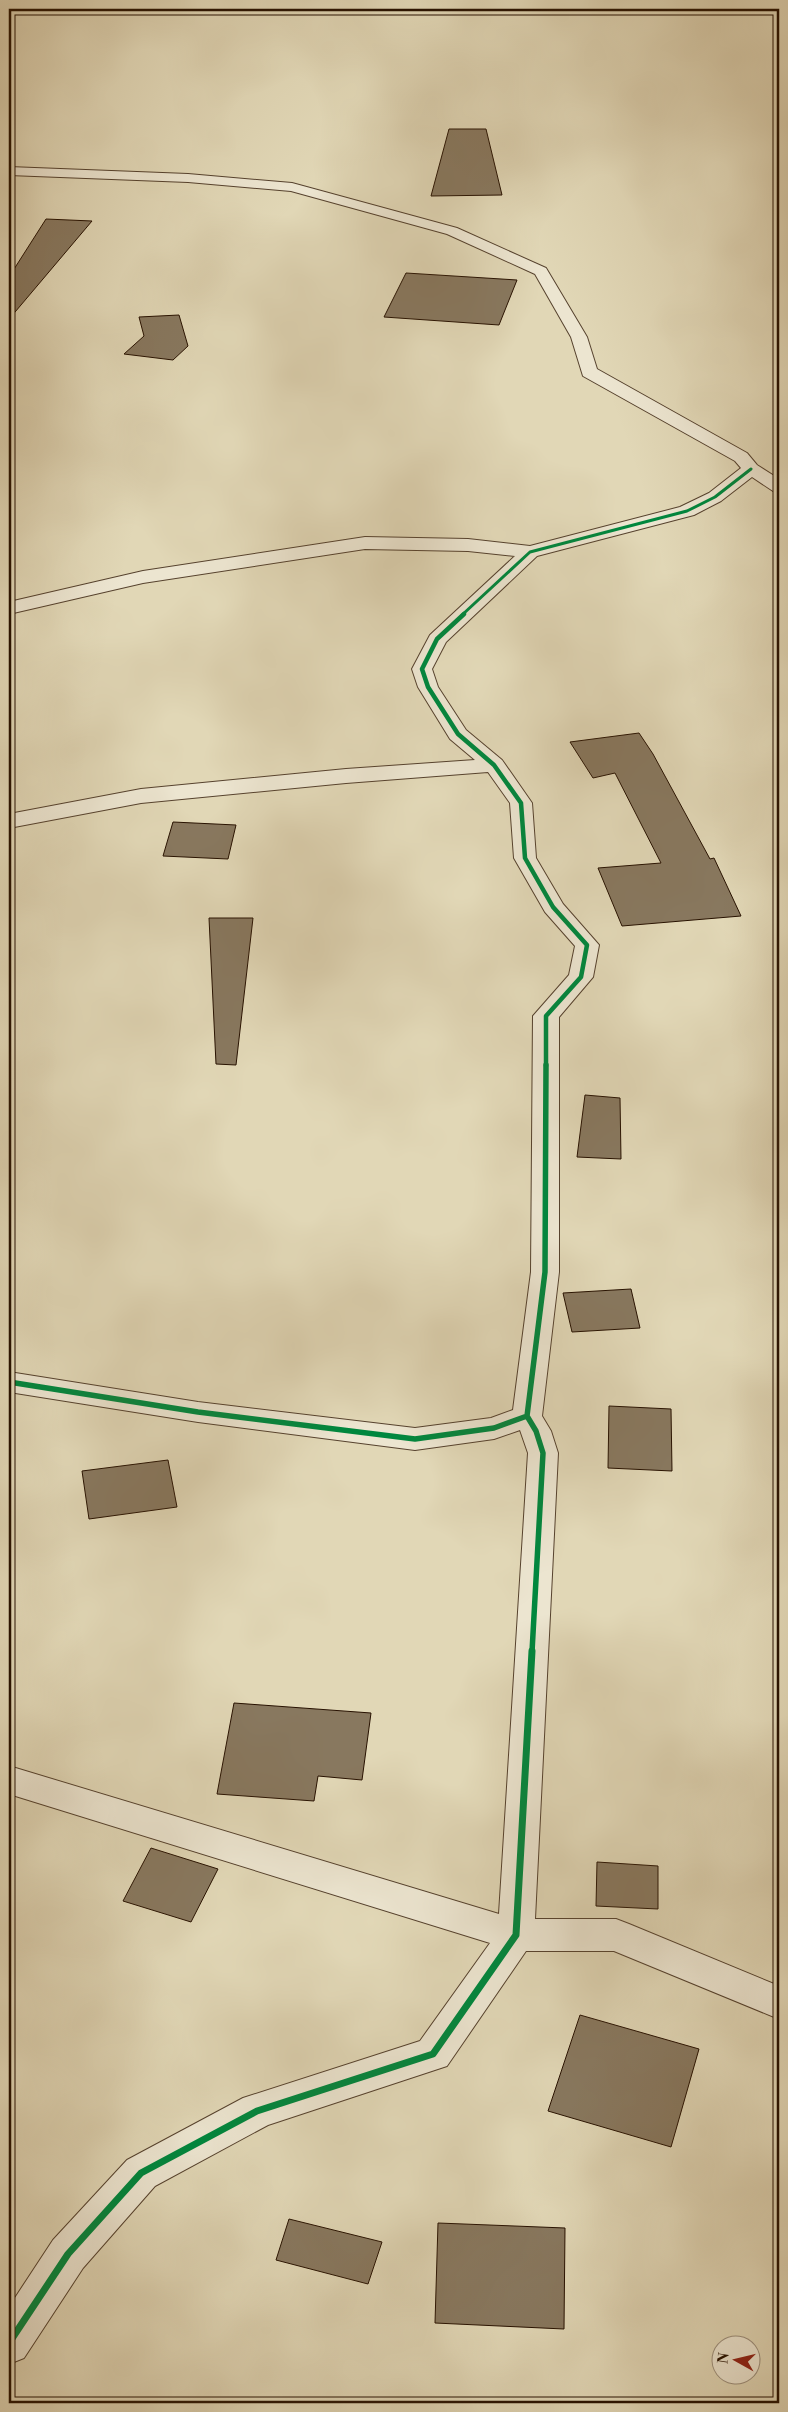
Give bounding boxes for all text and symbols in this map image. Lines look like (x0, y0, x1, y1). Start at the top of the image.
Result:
north arrow (710, 2334, 760, 2384)
text: N (714, 2352, 734, 2365)

